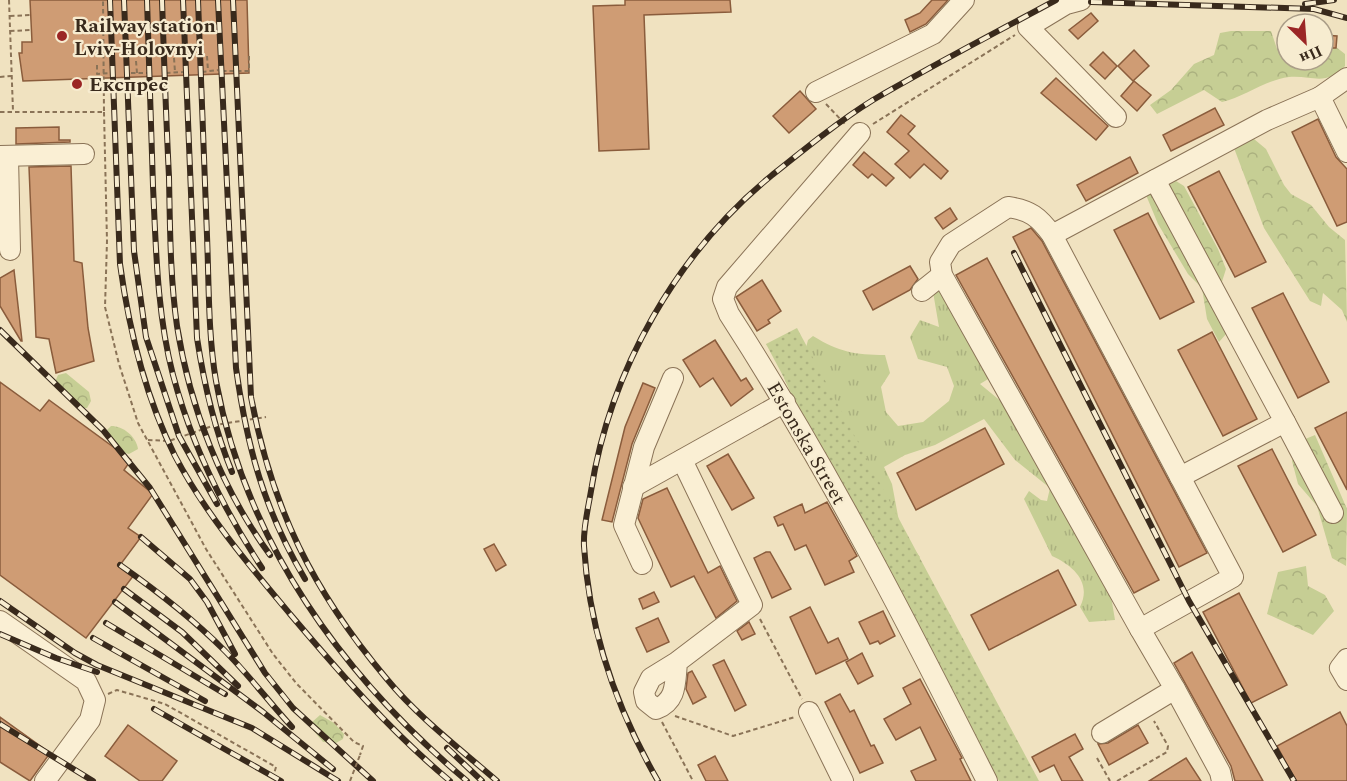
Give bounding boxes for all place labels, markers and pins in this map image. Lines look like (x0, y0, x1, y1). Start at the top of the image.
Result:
place label: Railway station Lviv-Holovnyi (74, 11, 216, 64)
marker: Railway station Lviv-Holovnyi (55, 29, 69, 43)
place label: Експрес (89, 70, 168, 100)
marker: Експрес (70, 77, 84, 91)

